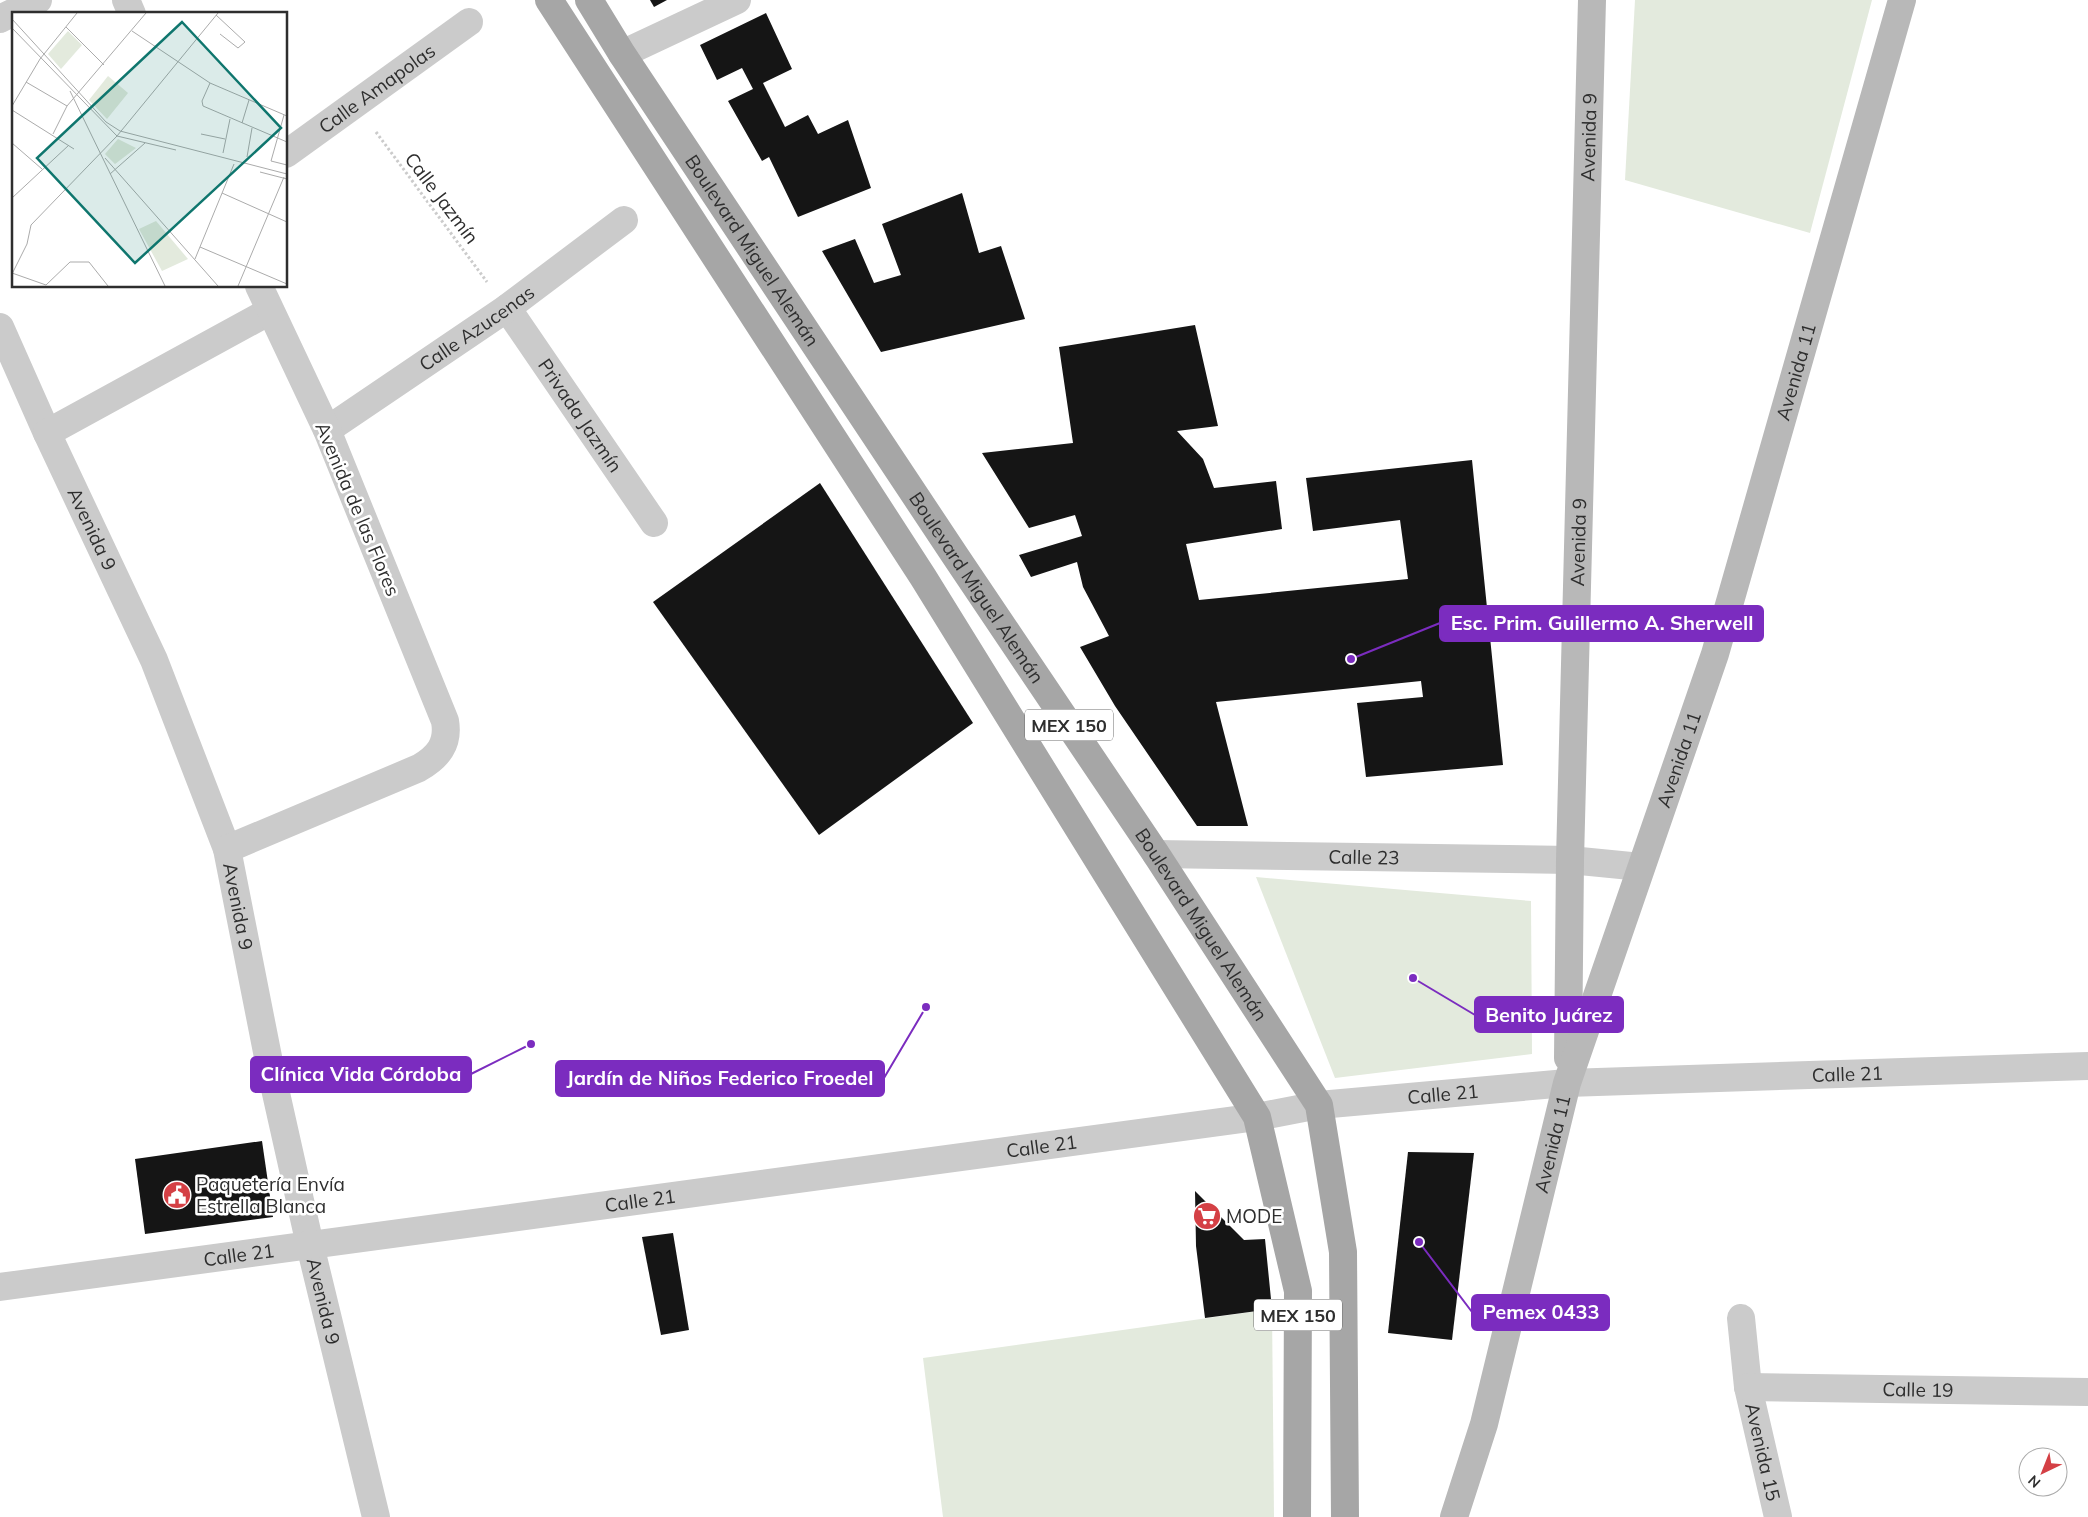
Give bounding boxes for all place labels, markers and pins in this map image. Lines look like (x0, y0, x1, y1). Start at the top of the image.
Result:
callout: Esc. Prim. Guillermo A. Sherwell (1440, 606, 1763, 641)
callout: Benito Juárez (1475, 997, 1623, 1032)
callout: Clínica Vida Córdoba (251, 1057, 471, 1092)
callout: Jardín de Niños Federico Froedel (556, 1061, 884, 1096)
place label: Paquetería Envía Estrella Blanca (196, 1172, 345, 1218)
public building icon: Paquetería Envía Estrella Blanca (162, 1180, 192, 1210)
supermarket icon: MODE (1192, 1201, 1222, 1231)
place label: MODE (1226, 1204, 1282, 1228)
callout: Pemex 0433 (1472, 1295, 1609, 1330)

